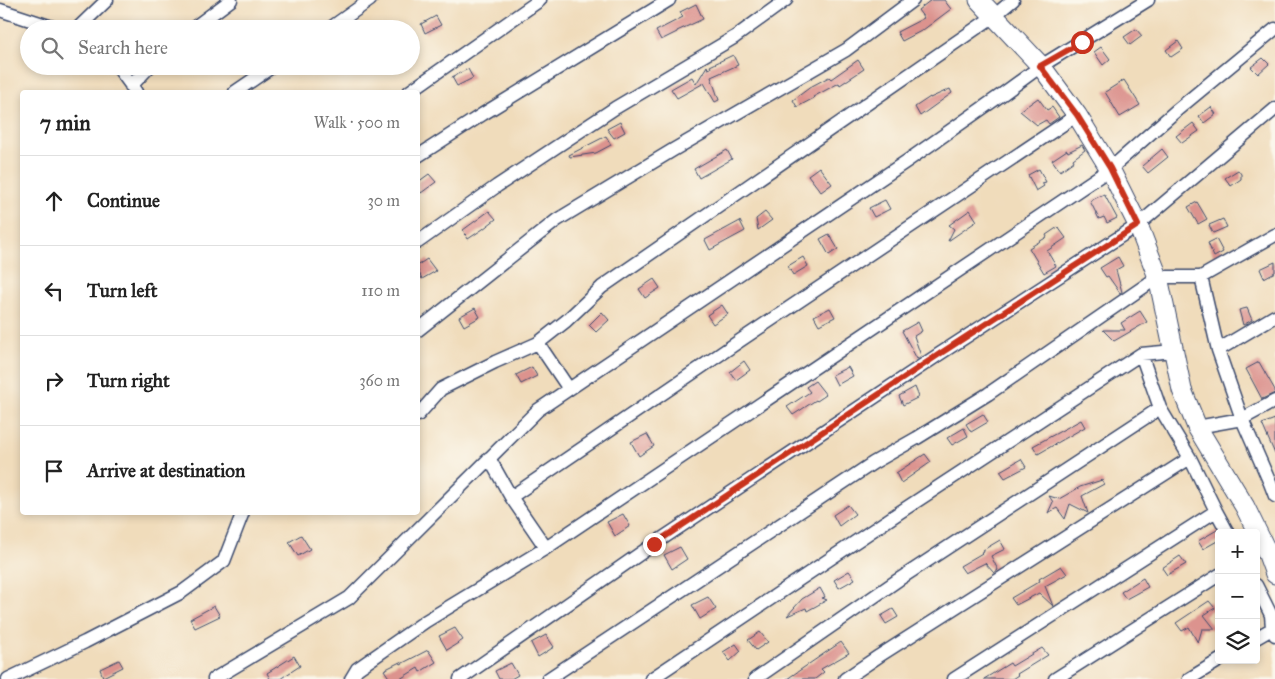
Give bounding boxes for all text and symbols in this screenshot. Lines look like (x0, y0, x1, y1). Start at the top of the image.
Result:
search box (20, 20, 420, 75)
route start (1071, 31, 1094, 54)
icon: search (38, 34, 66, 62)
text: Search here (78, 36, 168, 59)
text: 7 min (40, 110, 91, 136)
text: Walk · 500 m (314, 113, 400, 132)
icon: ahead (40, 187, 68, 215)
text: Continue (87, 189, 160, 212)
text: 30 m (367, 191, 400, 210)
icon: left (40, 277, 68, 305)
text: Turn left (87, 279, 157, 302)
text: 110 m (361, 281, 400, 300)
icon: right (40, 367, 68, 395)
text: Turn right (87, 369, 170, 392)
text: 360 m (359, 371, 400, 390)
icon: arrive (40, 457, 68, 485)
text: Arrive at destination (87, 459, 245, 482)
map controls (1215, 529, 1260, 664)
button: + (1215, 529, 1260, 574)
route end (643, 533, 666, 556)
button: − (1215, 574, 1260, 619)
button: layers (1215, 619, 1260, 664)

